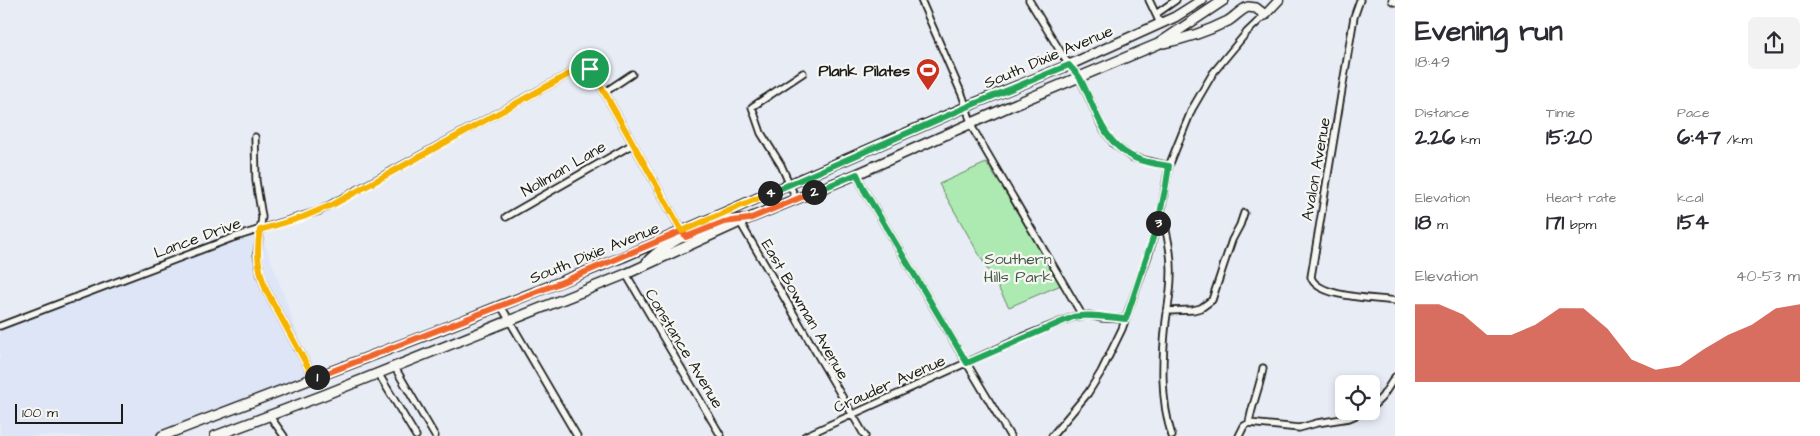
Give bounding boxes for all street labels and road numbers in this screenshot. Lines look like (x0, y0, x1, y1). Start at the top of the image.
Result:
street label: South Dixie Avenue (981, 20, 1117, 94)
street label: Avalon Avenue (1296, 115, 1336, 223)
street label: Nollman Lane (517, 135, 610, 202)
street label: Lance Drive (151, 212, 244, 264)
street label: South Dixie Avenue (526, 217, 663, 289)
street label: East Bowman Avenue (756, 235, 855, 384)
street label: Constance Avenue (640, 285, 729, 413)
street label: Crauder Avenue (830, 349, 949, 418)

